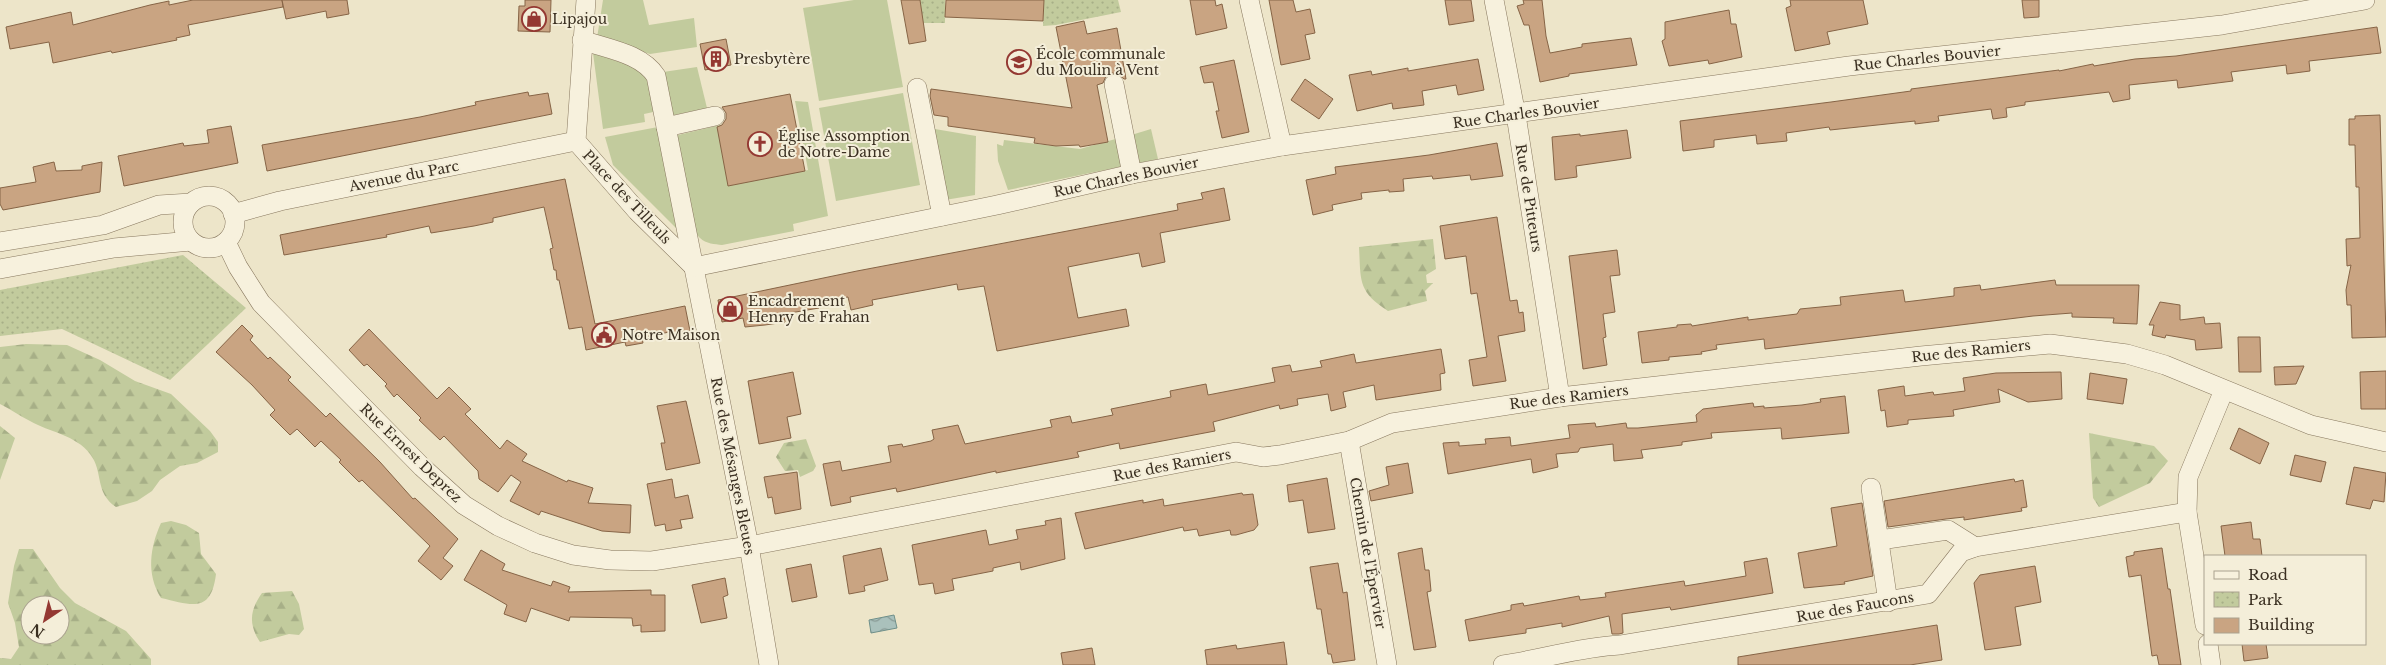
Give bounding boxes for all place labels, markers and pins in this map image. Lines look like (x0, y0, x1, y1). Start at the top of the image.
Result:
shop icon: Lipajou (521, 6, 547, 32)
place label: Lipajou (552, 10, 608, 28)
place label: École communale du Moulin à Vent (1036, 45, 1165, 79)
building icon: Presbytère (703, 46, 729, 72)
school or university icon: École communale du Moulin à Vent (1006, 49, 1032, 75)
place label: Presbytère (734, 50, 810, 68)
place label: Église Assomption de Notre-Dame (778, 127, 910, 161)
church icon: Église Assomption de Notre-Dame (747, 131, 773, 157)
place label: Encadrement Henry de Frahan (748, 292, 870, 326)
shop icon: Encadrement Henry de Frahan (717, 296, 743, 322)
public building icon: Notre Maison (591, 322, 617, 348)
place label: Notre Maison (622, 326, 721, 344)

